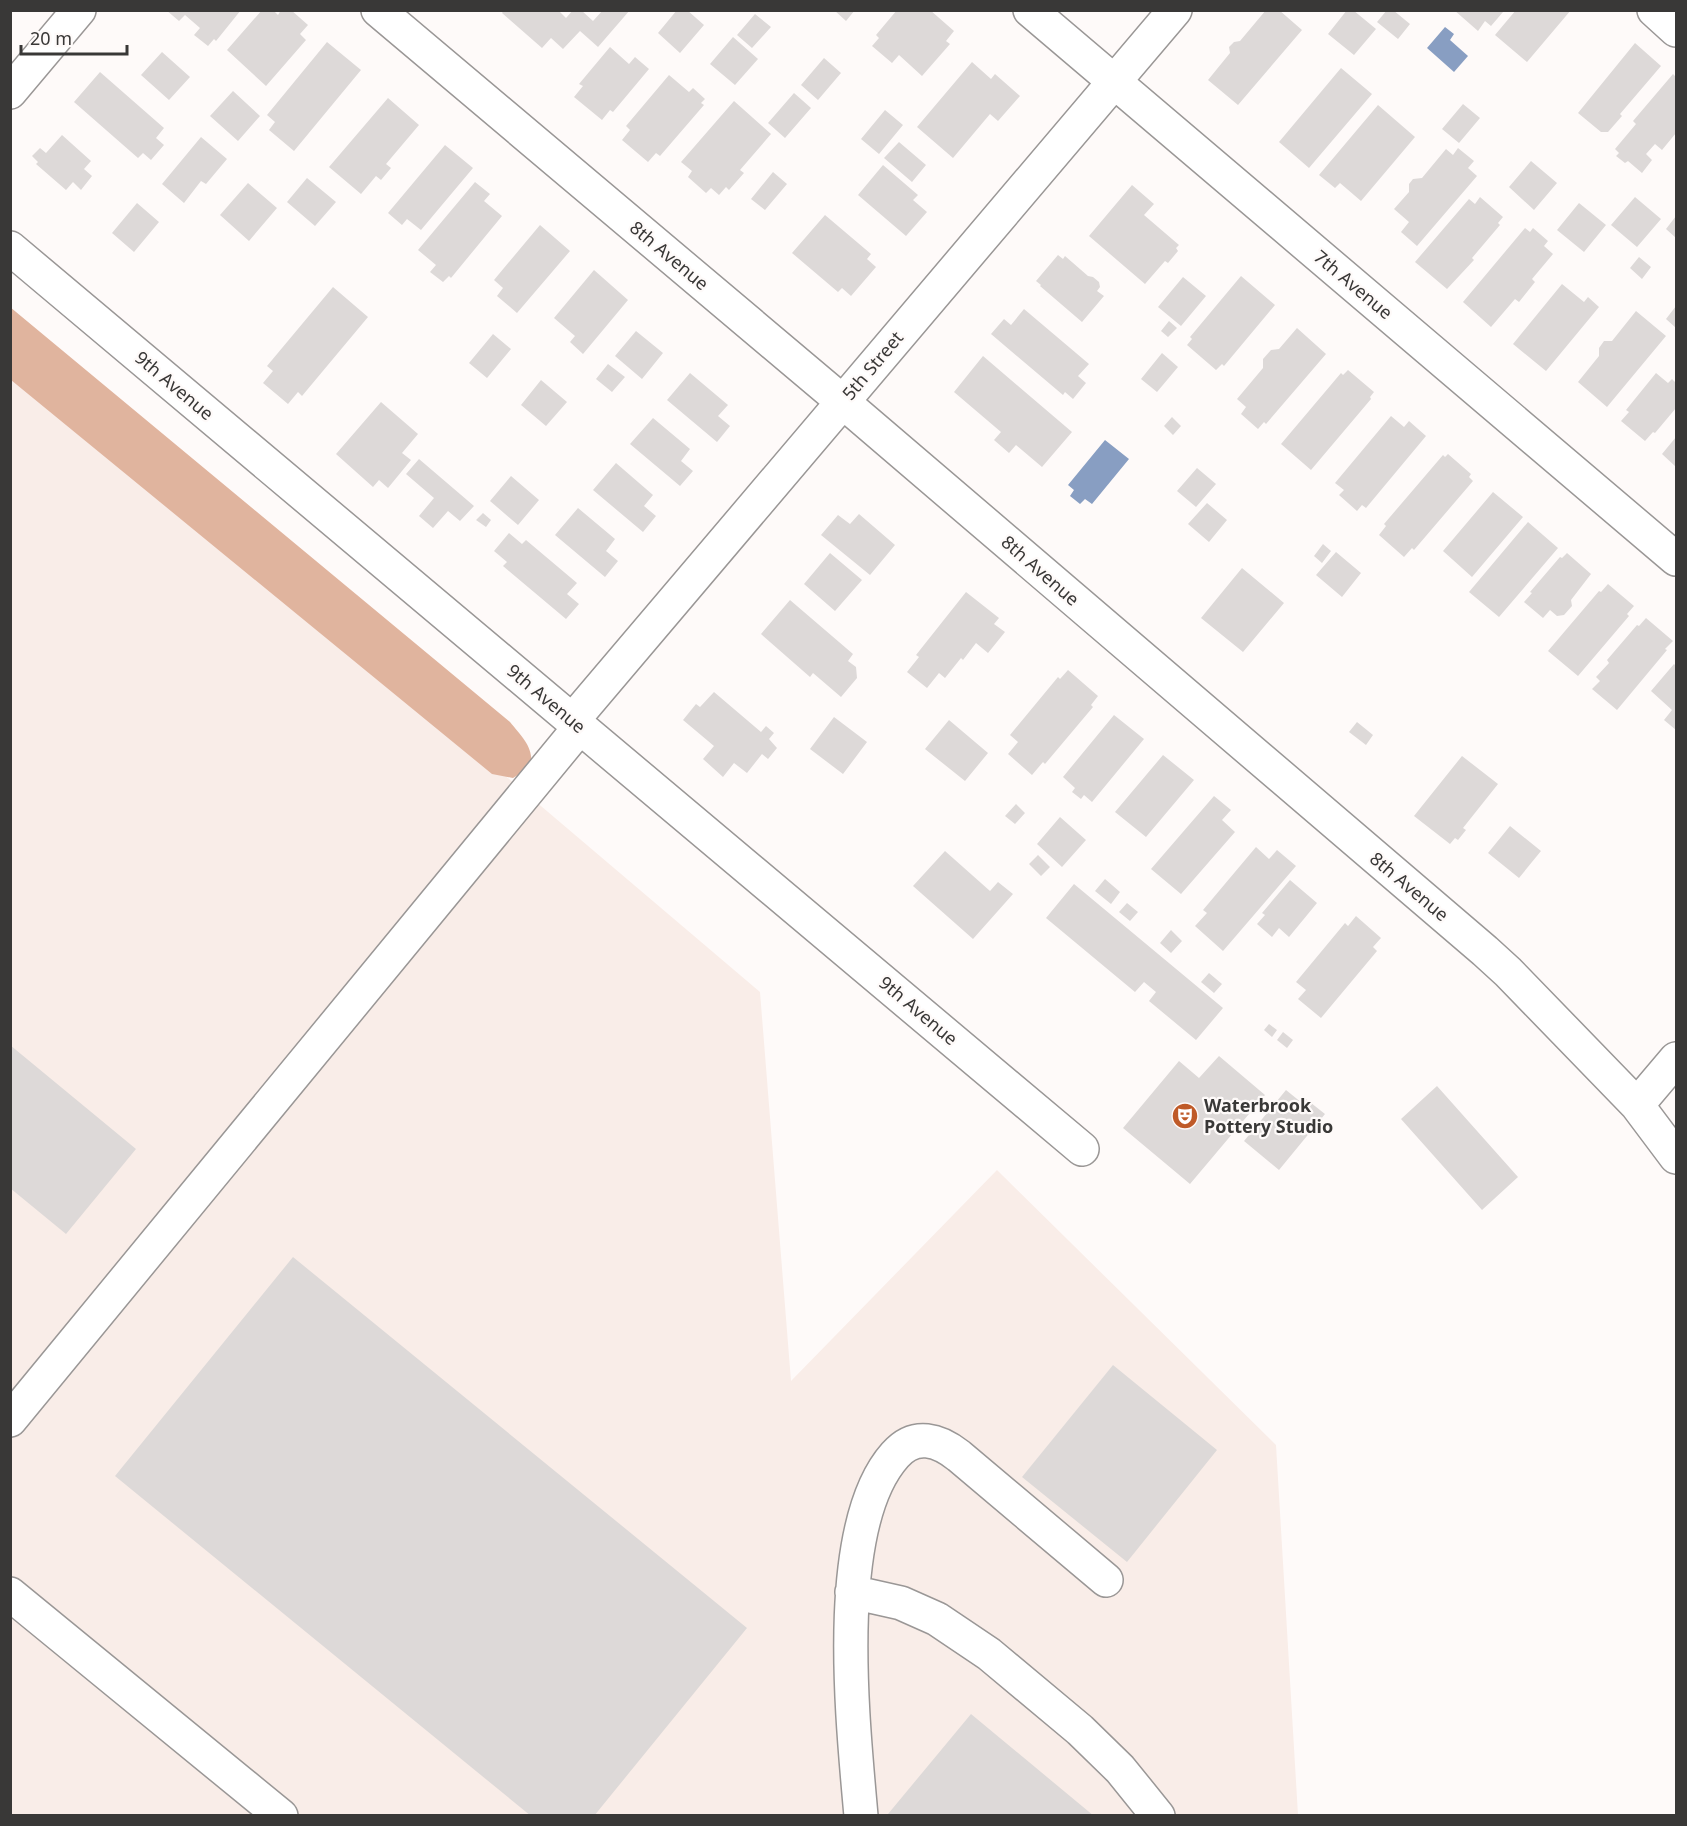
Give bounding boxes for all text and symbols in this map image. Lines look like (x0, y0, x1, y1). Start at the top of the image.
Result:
scale bar (21, 18, 128, 56)
text: 20 m (30, 26, 72, 50)
street label: 8th Avenue (625, 215, 714, 295)
street label: 7th Avenue (1309, 244, 1398, 324)
street label: 5th Street (836, 326, 908, 405)
street label: 9th Avenue (130, 345, 219, 425)
street label: 8th Avenue (997, 530, 1085, 611)
street label: 9th Avenue (502, 658, 591, 738)
street label: 8th Avenue (1365, 846, 1454, 926)
street label: 9th Avenue (874, 970, 963, 1050)
place label: Waterbrook Pottery Studio (1204, 1093, 1333, 1138)
theatre icon: Waterbrook Pottery Studio (1170, 1101, 1200, 1131)

